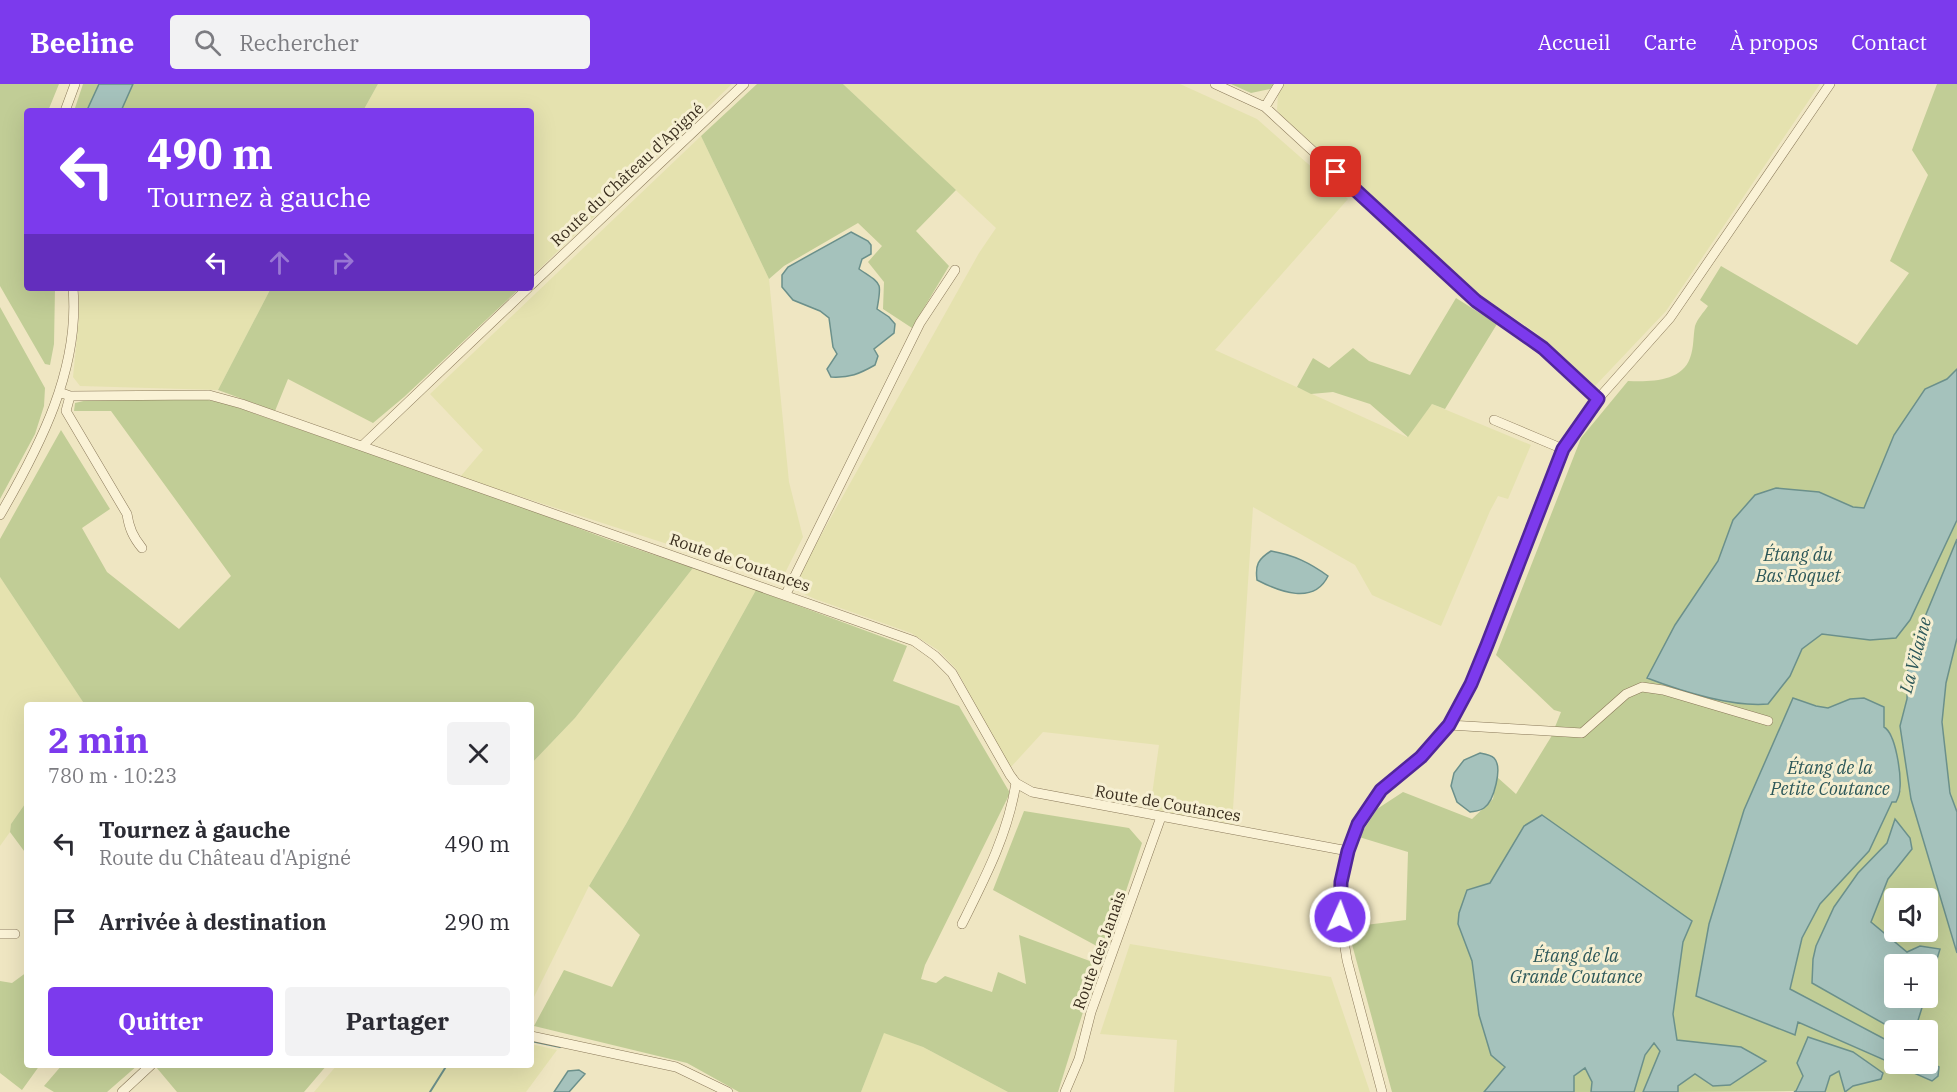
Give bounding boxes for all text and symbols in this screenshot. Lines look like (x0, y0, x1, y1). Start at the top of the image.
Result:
search box (170, 15, 590, 69)
text: Beeline (30, 24, 134, 61)
icon: search (191, 26, 224, 59)
text: Rechercher (239, 28, 359, 57)
text: Accueil (1538, 28, 1611, 56)
text: Carte (1644, 28, 1697, 56)
text: À propos (1730, 28, 1818, 56)
text: Contact (1851, 28, 1927, 56)
street label: Route du Château d'Apigné (546, 98, 708, 250)
text: 490 m (147, 126, 273, 181)
icon: left (48, 132, 126, 210)
pin (1310, 146, 1361, 197)
icon: arrive (1319, 155, 1352, 188)
text: Tournez à gauche (147, 179, 371, 214)
icon: left (200, 246, 233, 279)
icon: ahead (263, 246, 296, 279)
icon: right (326, 246, 359, 279)
street label: Route de Coutances (667, 529, 813, 595)
water label: Étang du Bas Roquet (1754, 543, 1841, 587)
water label: La Vilaine (1894, 614, 1936, 697)
text: 2 min (48, 716, 149, 763)
button: close (447, 722, 510, 785)
water label: Étang de la Petite Coutance (1769, 756, 1890, 800)
text: 780 m · 10:23 (48, 762, 177, 789)
street label: Route de Coutances (1094, 780, 1242, 826)
text: Tournez à gauche (99, 815, 290, 844)
icon: left (48, 827, 81, 860)
text: 490 m (444, 829, 510, 858)
text: Route du Château d'Apigné (99, 844, 351, 871)
position arrow (1308, 885, 1372, 949)
street label: Route des Janais (1068, 888, 1130, 1012)
map controls (1884, 888, 1938, 1074)
button: sound (1884, 888, 1938, 942)
icon: arrive (48, 905, 81, 938)
text: Arrivée à destination (99, 907, 327, 936)
text: 290 m (444, 907, 510, 936)
water label: Étang de la Grande Coutance (1510, 944, 1642, 988)
button: + (1884, 954, 1938, 1008)
button: Quitter (48, 987, 273, 1056)
button: Partager (285, 987, 510, 1056)
button: − (1884, 1020, 1938, 1074)

